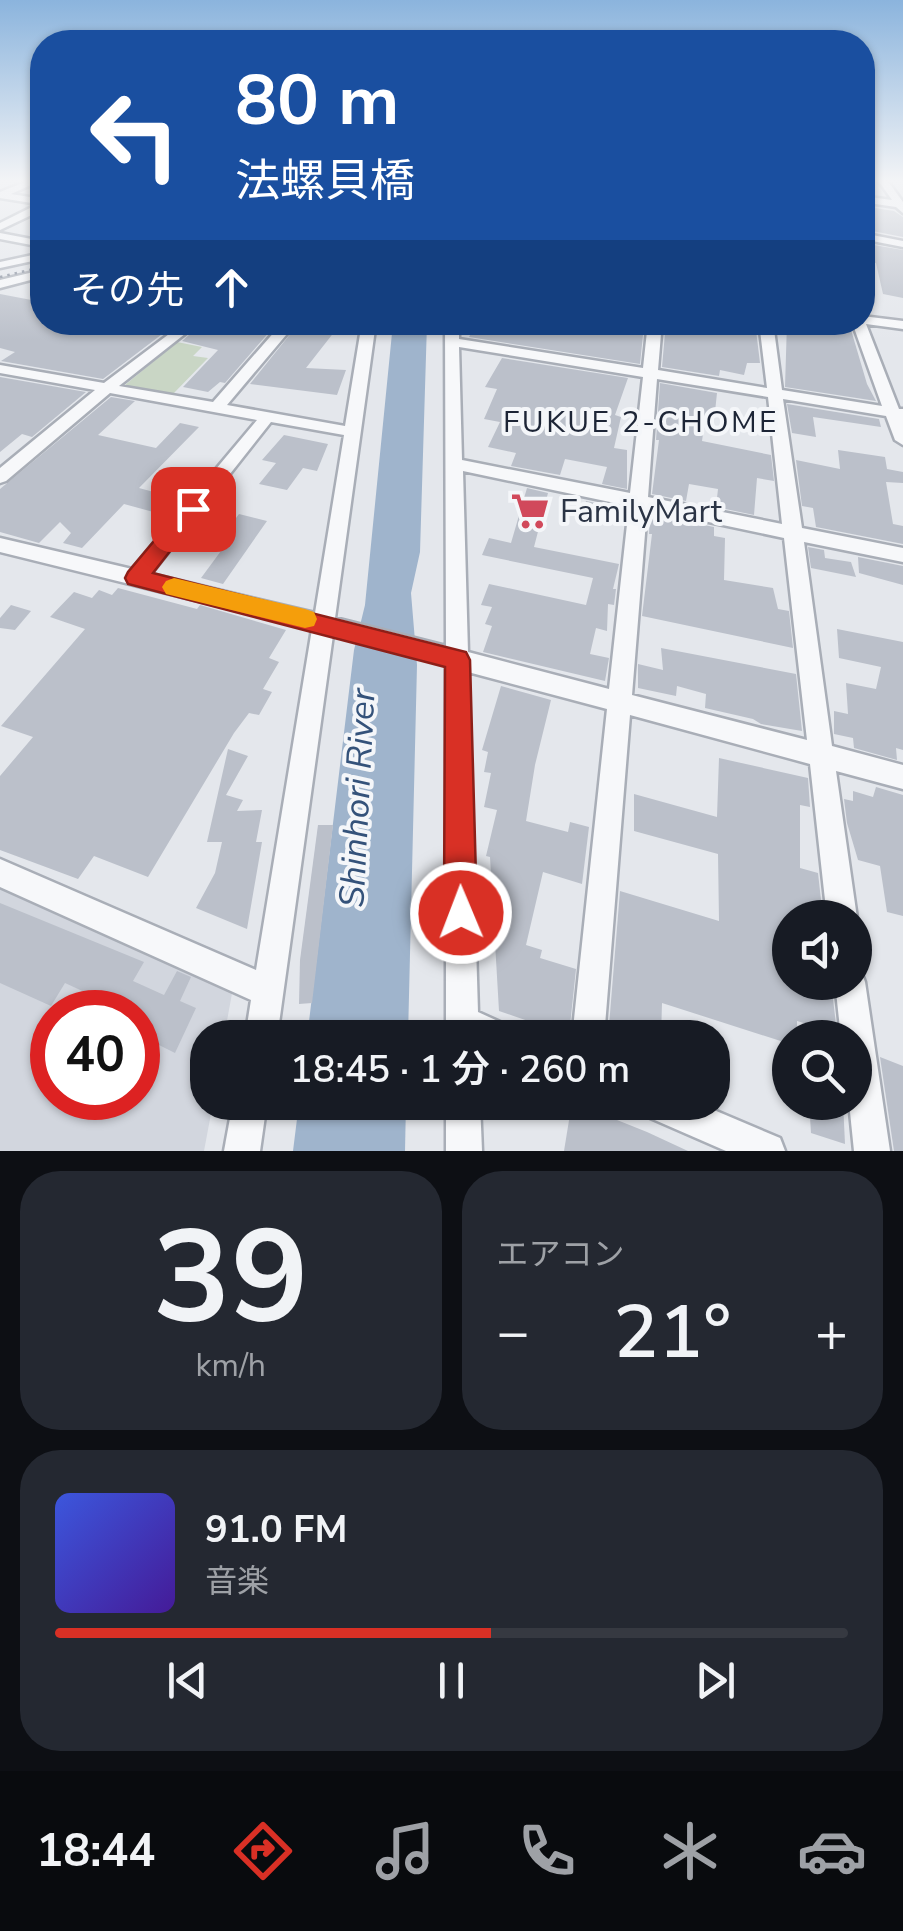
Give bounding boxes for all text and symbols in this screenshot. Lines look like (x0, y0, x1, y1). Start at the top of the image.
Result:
text: 80 m (235, 53, 399, 149)
icon: left (70, 70, 200, 200)
text: 法螺貝橋 (235, 151, 415, 212)
icon: ahead (204, 260, 259, 315)
text: その先 (70, 265, 184, 316)
district label: FUKUE 2-CHOME (503, 402, 779, 443)
pin (151, 467, 236, 552)
icon: arrive (166, 482, 221, 537)
supermarket icon: FamilyMart (509, 490, 551, 532)
place label: FamilyMart (560, 490, 723, 533)
water label: Shinhori River (328, 686, 387, 909)
position arrow (409, 861, 513, 965)
map controls (772, 900, 872, 1120)
button: sound (772, 900, 872, 1000)
speed limit sign: 40 (30, 990, 160, 1120)
button: search (772, 1020, 872, 1120)
text: 18:45 · 1 分 · 260 m (290, 1044, 630, 1095)
text: 39 (153, 1190, 309, 1367)
text: エアコン (497, 1233, 625, 1276)
text: 21° (613, 1281, 731, 1383)
text: − (497, 1295, 530, 1370)
text: + (815, 1295, 848, 1370)
text: km/h (195, 1344, 266, 1387)
text: 91.0 FM (205, 1504, 347, 1555)
text: 音楽 (205, 1560, 269, 1603)
icon: previous (160, 1653, 215, 1708)
icon: pause (424, 1653, 479, 1708)
icon: next (688, 1653, 743, 1708)
icon: directions (228, 1816, 298, 1886)
icon: music (370, 1816, 440, 1886)
icon: phone (512, 1816, 582, 1886)
icon: climate (655, 1816, 725, 1886)
icon: car (797, 1816, 867, 1886)
text: 18:44 (36, 1821, 155, 1882)

